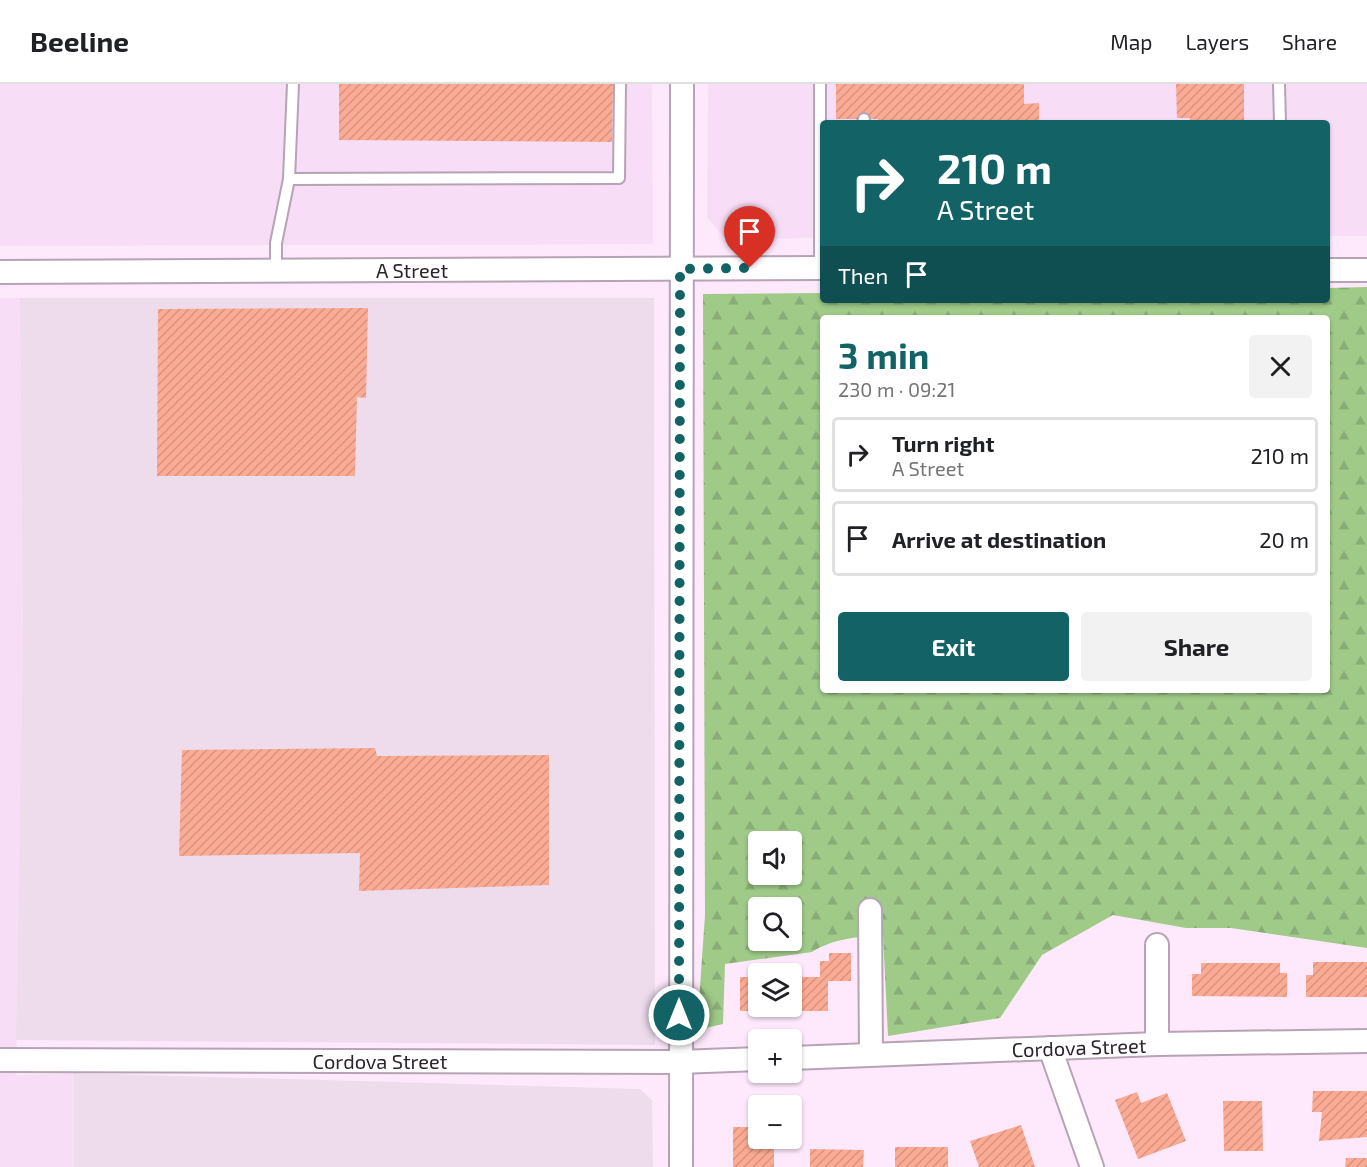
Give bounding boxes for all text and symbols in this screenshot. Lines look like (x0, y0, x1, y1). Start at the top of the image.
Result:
text: Beeline (30, 24, 129, 58)
text: Map (1110, 29, 1152, 54)
text: Layers (1185, 29, 1249, 54)
text: Share (1282, 29, 1337, 54)
text: 210 m (937, 142, 1052, 192)
icon: right (838, 144, 916, 222)
text: A Street (937, 193, 1034, 225)
pin (724, 206, 775, 268)
icon: arrive (733, 215, 766, 248)
street label: A Street (376, 258, 448, 282)
icon: arrive (900, 258, 933, 291)
text: Then (838, 262, 888, 288)
text: 3 min (838, 333, 929, 376)
button: close (1249, 335, 1312, 398)
text: 230 m · 09:21 (838, 377, 955, 401)
text: Turn right (892, 430, 994, 456)
icon: right (841, 438, 874, 471)
text: 210 m (1250, 442, 1309, 468)
text: A Street (892, 456, 964, 480)
icon: arrive (841, 522, 874, 555)
text: Arrive at destination (892, 526, 1106, 552)
text: 20 m (1259, 526, 1309, 552)
button: Exit (838, 612, 1069, 681)
button: Share (1081, 612, 1312, 681)
map controls (748, 831, 802, 1149)
button: sound (748, 831, 802, 885)
button: search (748, 897, 802, 951)
button: layers (748, 963, 802, 1017)
position arrow (647, 983, 711, 1047)
button: + (748, 1029, 802, 1083)
street label: Cordova Street (1011, 1033, 1147, 1061)
street label: Cordova Street (313, 1049, 448, 1073)
button: − (748, 1095, 802, 1149)

